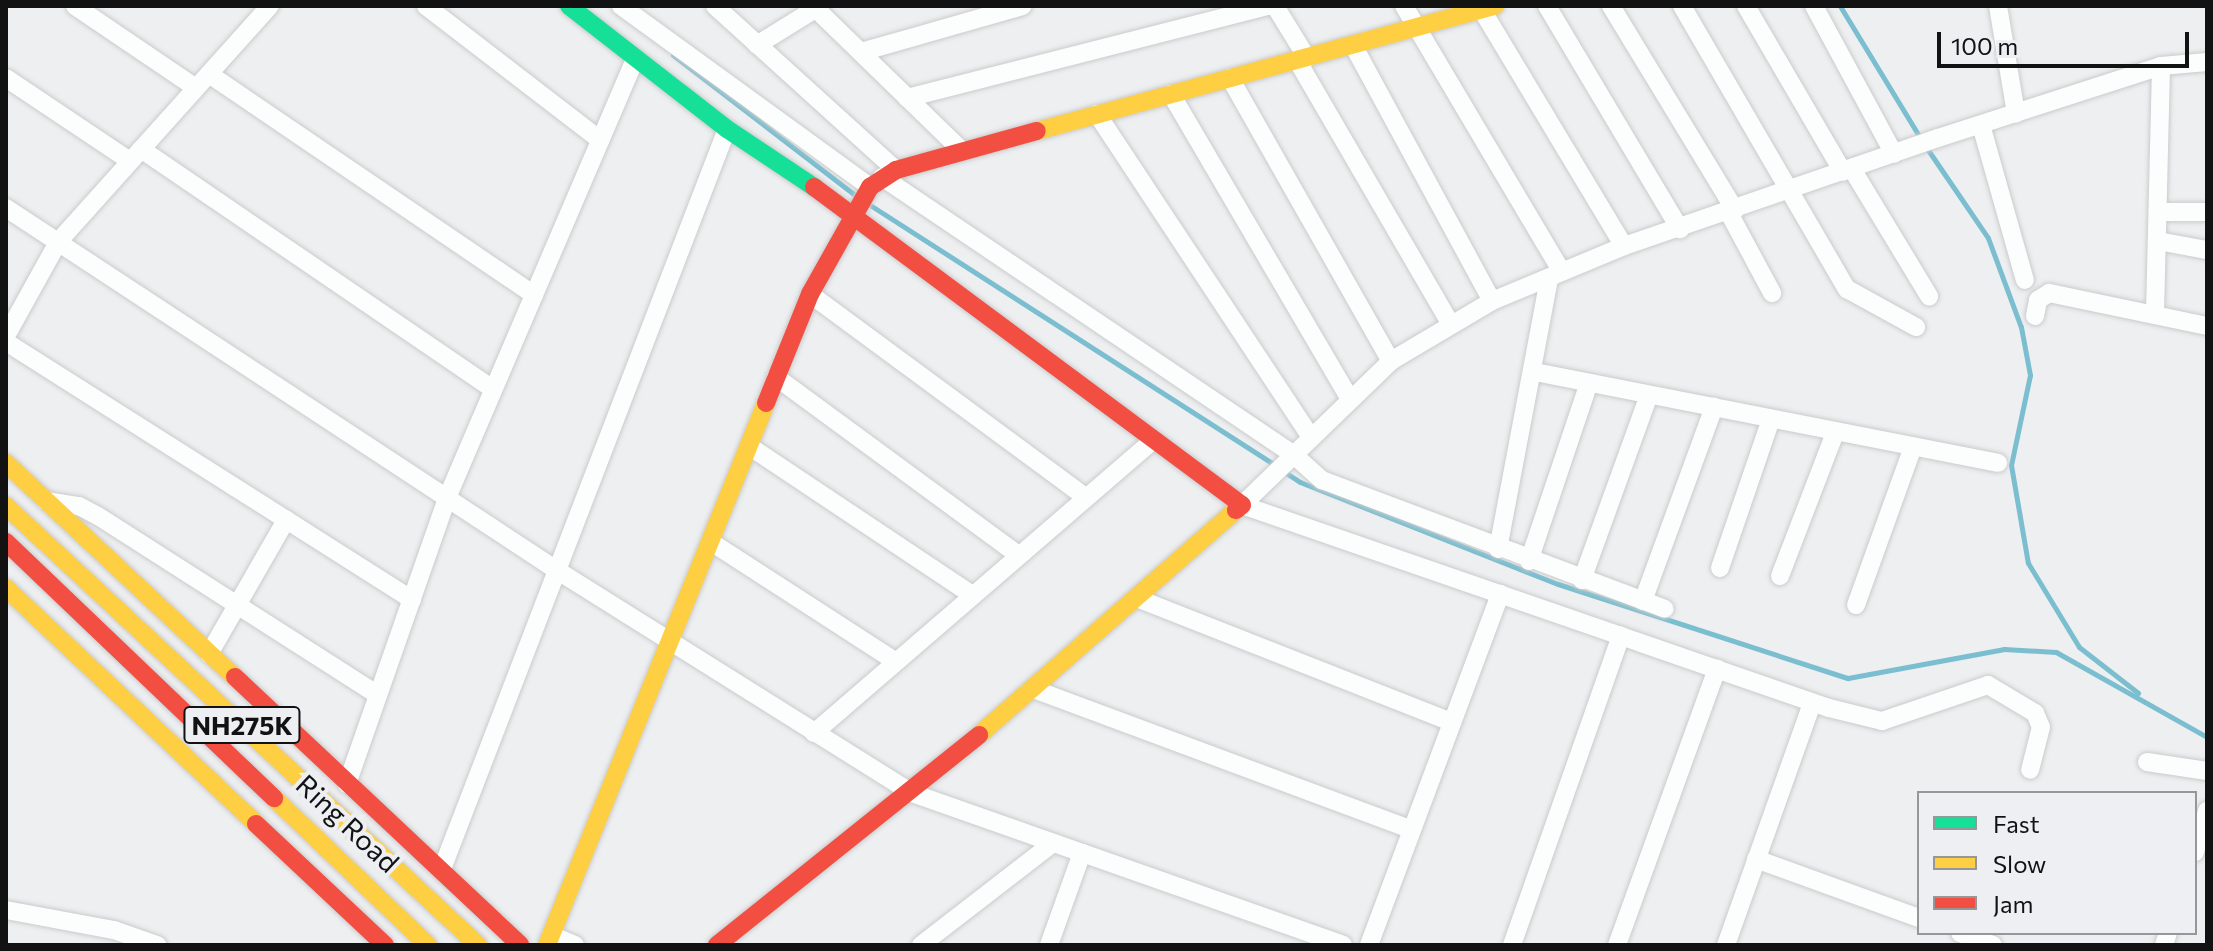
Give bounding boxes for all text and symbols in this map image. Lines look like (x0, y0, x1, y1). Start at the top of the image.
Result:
scale bar (1941, 16, 2193, 66)
text: 100 m (1951, 31, 2018, 60)
road number: NH275K (182, 703, 302, 747)
street label: Ring Road (290, 767, 406, 879)
legend (1917, 791, 2197, 935)
text: Fast (1993, 809, 2040, 838)
text: Slow (1993, 849, 2046, 878)
text: Jam (1993, 889, 2033, 918)

